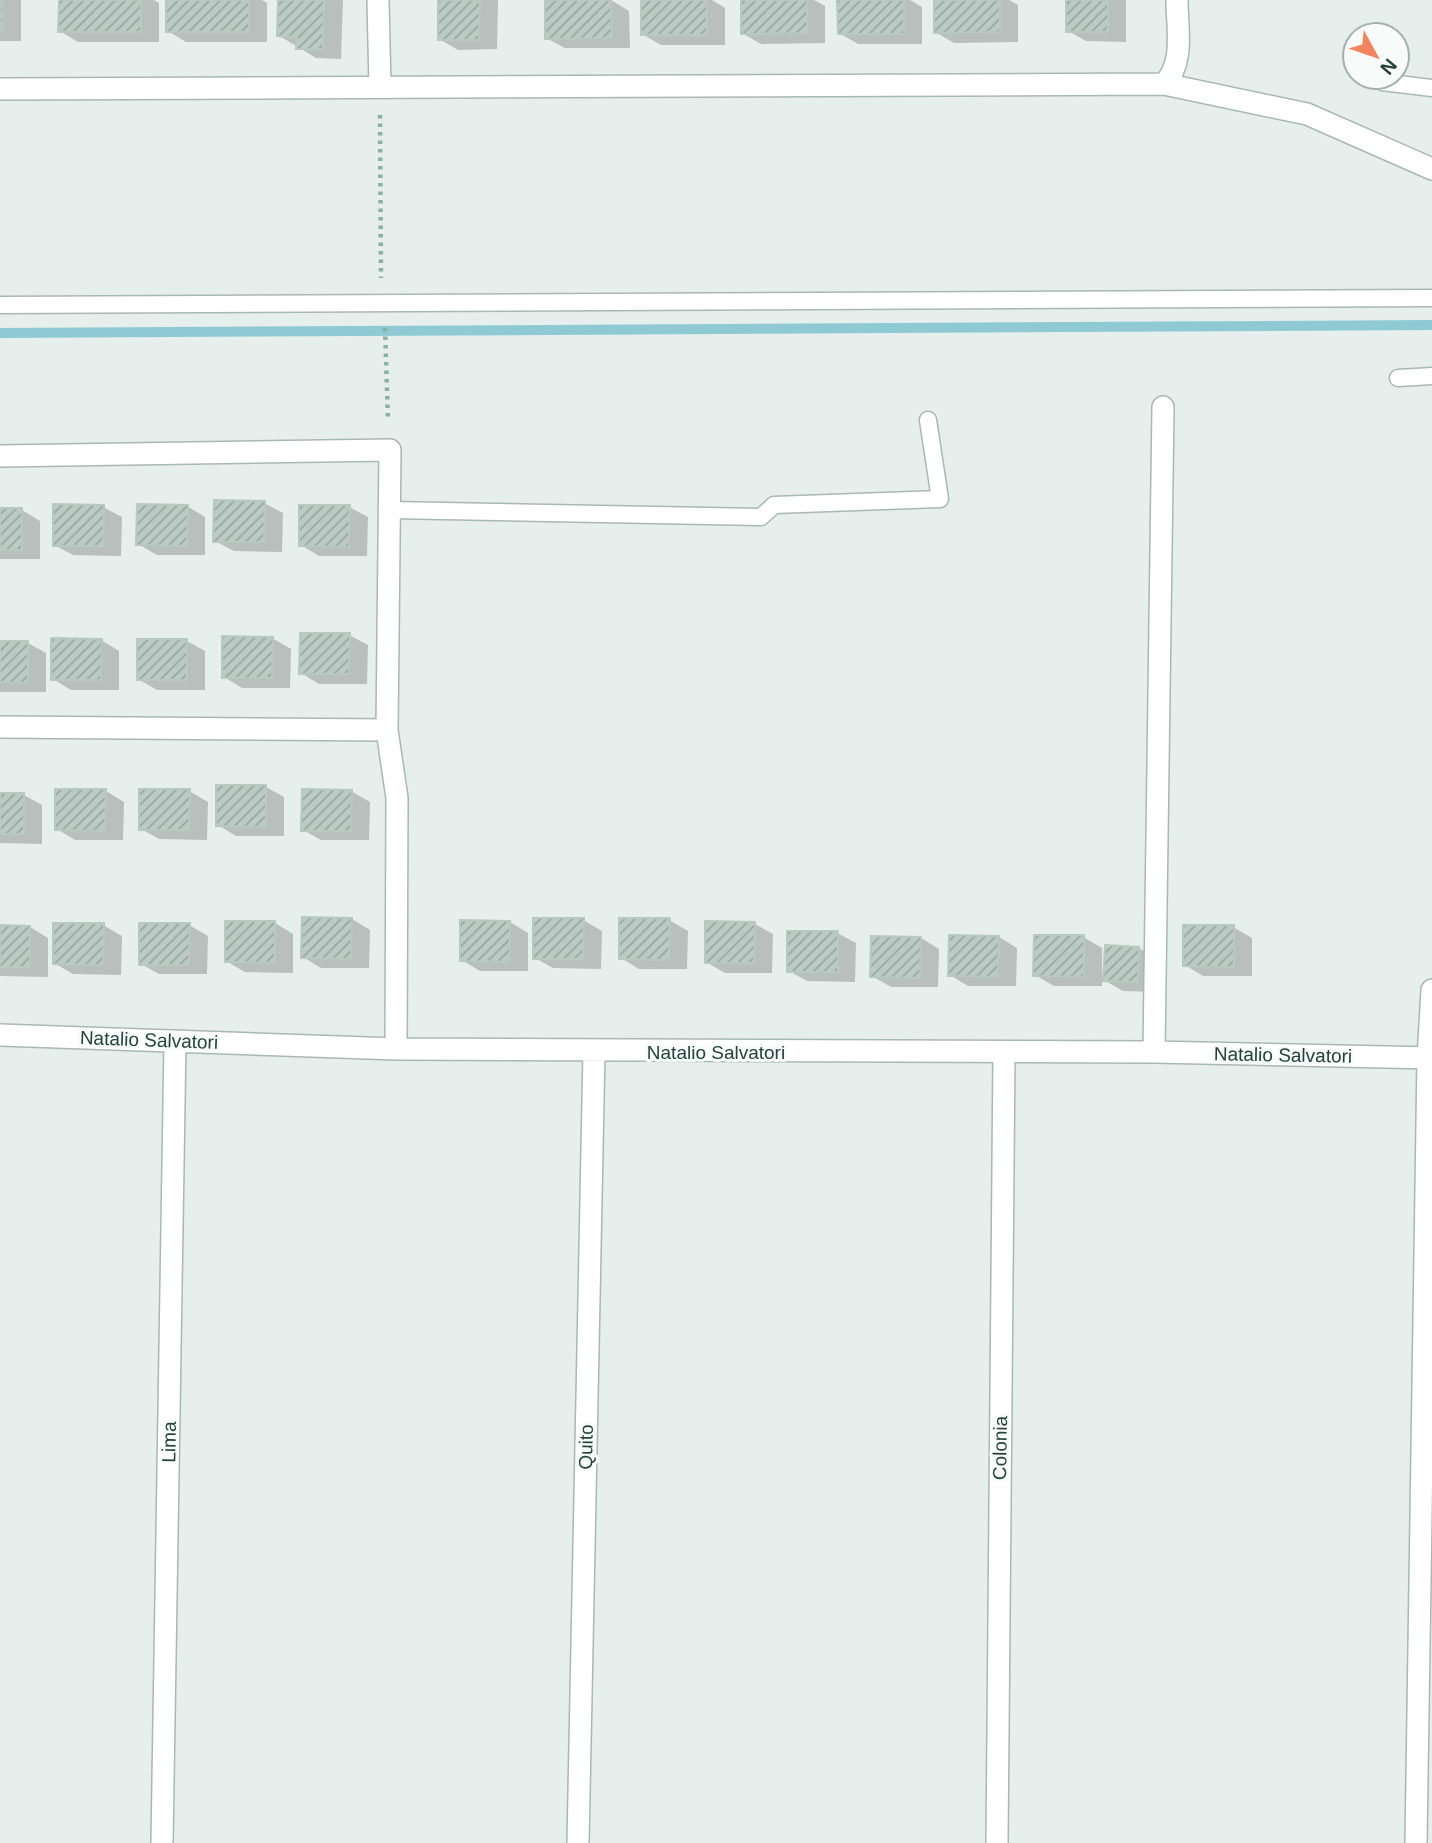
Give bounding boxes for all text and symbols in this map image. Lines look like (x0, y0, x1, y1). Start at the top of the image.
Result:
north arrow (1341, 21, 1411, 91)
text: N (1376, 55, 1401, 79)
street label: Natalio Salvatori (80, 1027, 218, 1053)
street label: Natalio Salvatori (647, 1042, 785, 1063)
street label: Natalio Salvatori (1214, 1043, 1352, 1067)
street label: Colonia (989, 1415, 1011, 1480)
street label: Lima (158, 1421, 180, 1463)
street label: Quito (575, 1424, 597, 1470)

